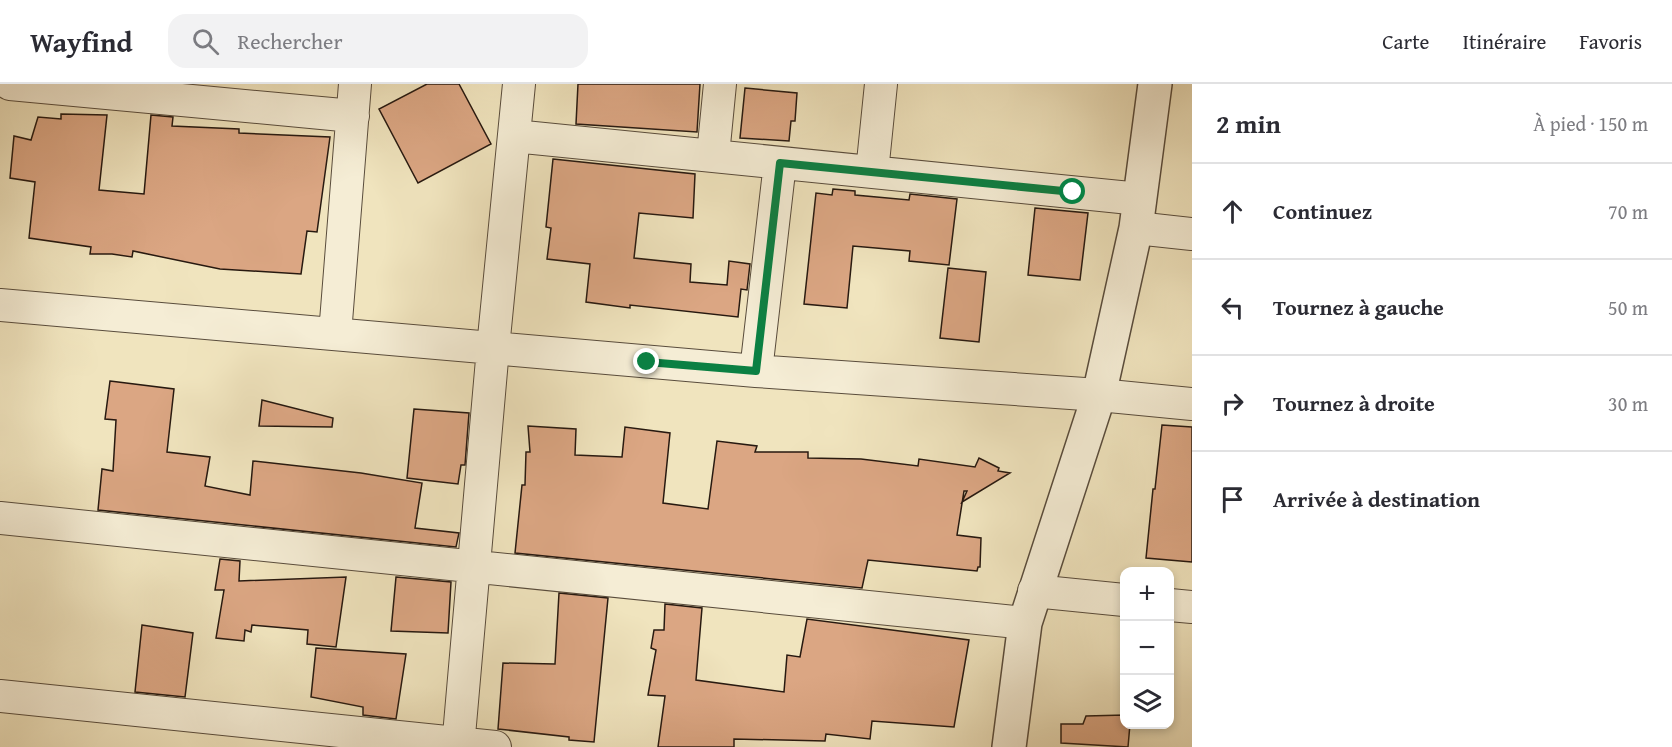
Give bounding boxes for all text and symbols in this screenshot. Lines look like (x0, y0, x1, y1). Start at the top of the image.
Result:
search box (168, 14, 588, 68)
text: Wayfind (30, 21, 132, 62)
icon: search (189, 25, 222, 58)
text: Rechercher (237, 25, 342, 57)
text: Carte (1382, 26, 1429, 57)
text: Itinéraire (1462, 26, 1546, 57)
text: Favoris (1579, 26, 1642, 57)
text: 2 min (1216, 104, 1281, 143)
text: À pied · 150 m (1533, 109, 1648, 138)
route start (1059, 178, 1085, 204)
icon: ahead (1216, 195, 1249, 228)
text: Continuez (1273, 195, 1372, 227)
text: 70 m (1608, 197, 1648, 226)
icon: left (1216, 291, 1249, 324)
text: Tournez à gauche (1273, 291, 1444, 323)
text: 50 m (1608, 293, 1648, 322)
route end (633, 348, 659, 374)
icon: right (1216, 387, 1249, 420)
text: Tournez à droite (1273, 387, 1435, 419)
text: 30 m (1608, 389, 1648, 418)
icon: arrive (1216, 483, 1249, 516)
text: Arrivée à destination (1273, 483, 1480, 515)
map controls (1120, 567, 1174, 729)
button: + (1120, 567, 1174, 621)
button: − (1120, 621, 1174, 675)
button: layers (1120, 675, 1174, 729)

